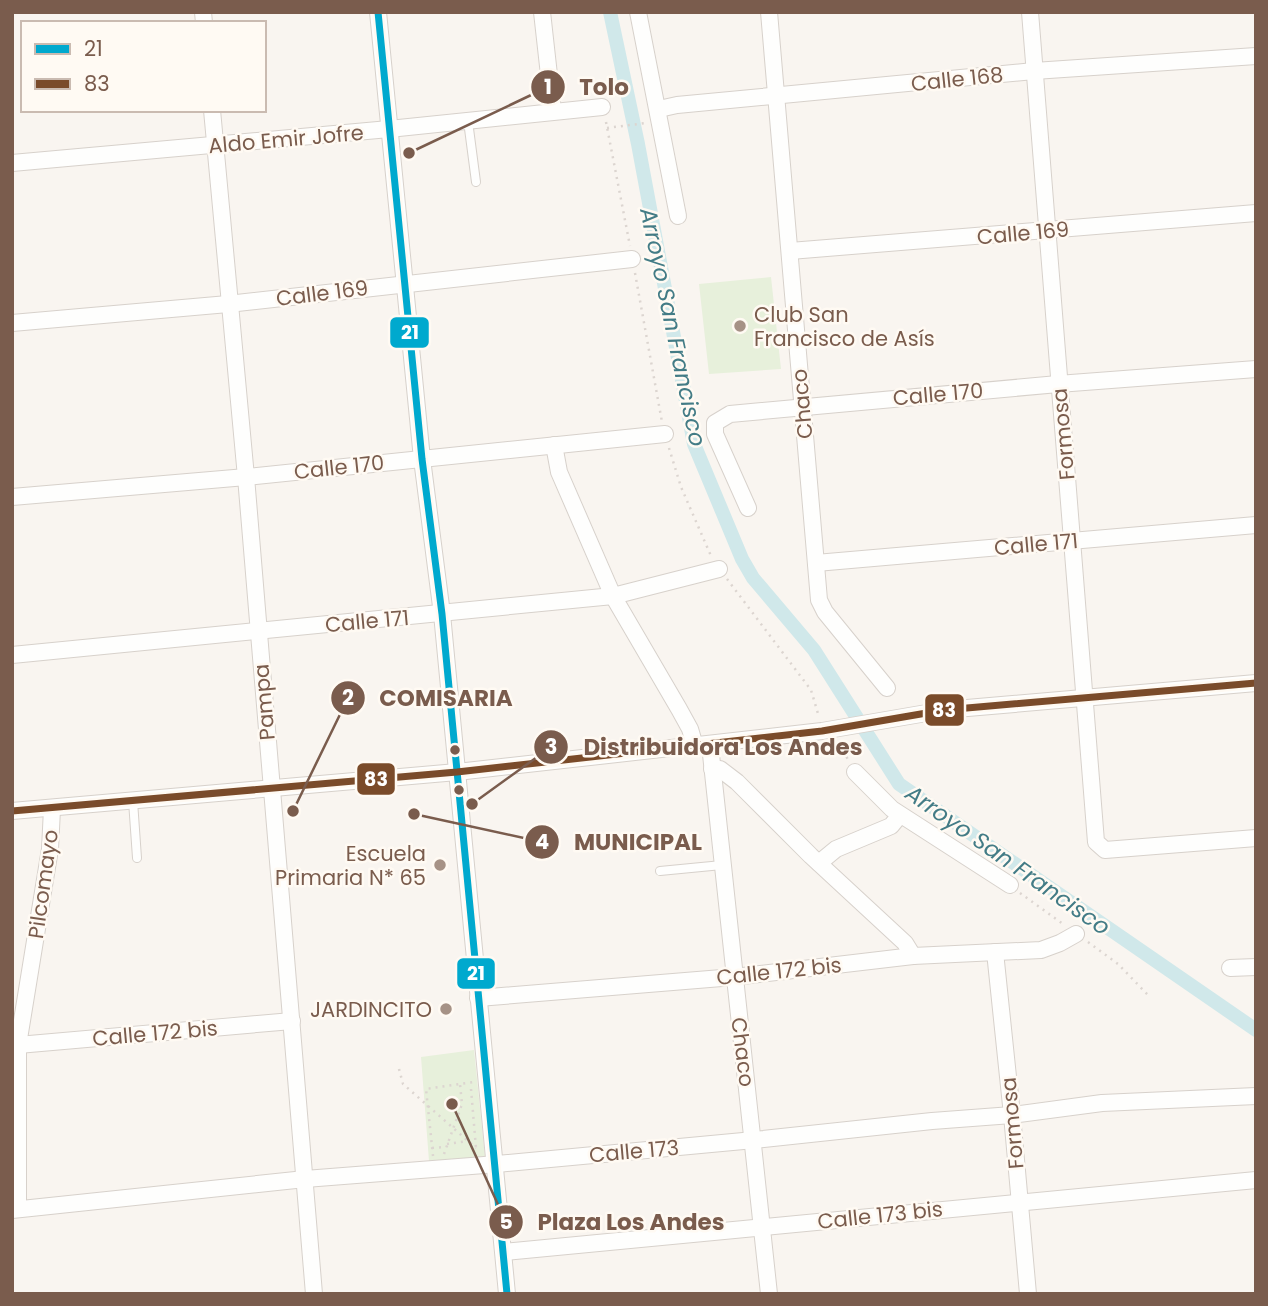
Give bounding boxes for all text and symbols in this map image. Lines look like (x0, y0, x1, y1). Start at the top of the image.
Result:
legend (21, 21, 266, 112)
text: 21 (84, 34, 103, 63)
street label: Calle 168 (909, 60, 1005, 98)
callout: Tolo (530, 65, 643, 109)
text: 83 (84, 69, 110, 98)
text: Tolo (579, 71, 629, 103)
text: 1 (544, 72, 552, 101)
street label: Aldo Emir Jofre (207, 118, 365, 160)
water label: Arroyo San Francisco (632, 204, 714, 449)
street label: Calle 169 (976, 215, 1070, 251)
street label: Calle 169 (274, 273, 370, 313)
place label: Club San Francisco de Asís (754, 300, 935, 353)
line badge: 21 (389, 316, 430, 349)
marker: Club San Francisco de Asís (732, 318, 748, 334)
text: 21 (401, 319, 419, 346)
street label: Chaco (785, 368, 819, 440)
street label: Calle 170 (892, 376, 984, 412)
street label: Formosa (1045, 387, 1081, 481)
street label: Calle 170 (292, 448, 386, 486)
street label: Calle 171 (993, 526, 1079, 562)
street label: Calle 171 (324, 603, 410, 639)
street label: Pampa (246, 663, 282, 741)
callout: COMISARIA (331, 676, 527, 720)
text: COMISARIA (379, 682, 513, 714)
text: 2 (342, 683, 354, 712)
line badge: 83 (924, 693, 965, 727)
text: 83 (932, 697, 956, 724)
callout: Distribuidora Los Andes (534, 725, 876, 769)
text: Distribuidora Los Andes (583, 731, 863, 763)
text: 3 (545, 732, 557, 761)
unlabelled marker (448, 743, 462, 757)
line badge: 83 (356, 762, 396, 796)
text: 83 (364, 766, 388, 793)
water label: Arroyo San Francisco (898, 777, 1117, 943)
unlabelled marker (452, 783, 466, 797)
callout: MUNICIPAL (525, 820, 716, 864)
text: MUNICIPAL (574, 826, 702, 858)
text: 4 (535, 827, 549, 856)
street label: Pilcomayo (21, 828, 65, 940)
place label: Escuela Primaria N* 65 (275, 839, 426, 892)
marker: Escuela Primaria N* 65 (432, 857, 448, 873)
street label: Calle 172 bis (715, 950, 843, 992)
line badge: 21 (456, 957, 496, 990)
text: 21 (467, 960, 485, 987)
place label: JARDINCITO (310, 995, 432, 1024)
marker: JARDINCITO (438, 1001, 454, 1017)
street label: Calle 172 bis (91, 1013, 219, 1053)
street label: Chaco (724, 1015, 762, 1089)
street label: Formosa (994, 1076, 1030, 1170)
street label: Calle 173 (588, 1133, 680, 1169)
street label: Calle 173 bis (816, 1194, 944, 1236)
callout: Plaza Los Andes (488, 1200, 738, 1244)
text: Plaza Los Andes (537, 1206, 725, 1238)
text: 5 (499, 1207, 513, 1236)

